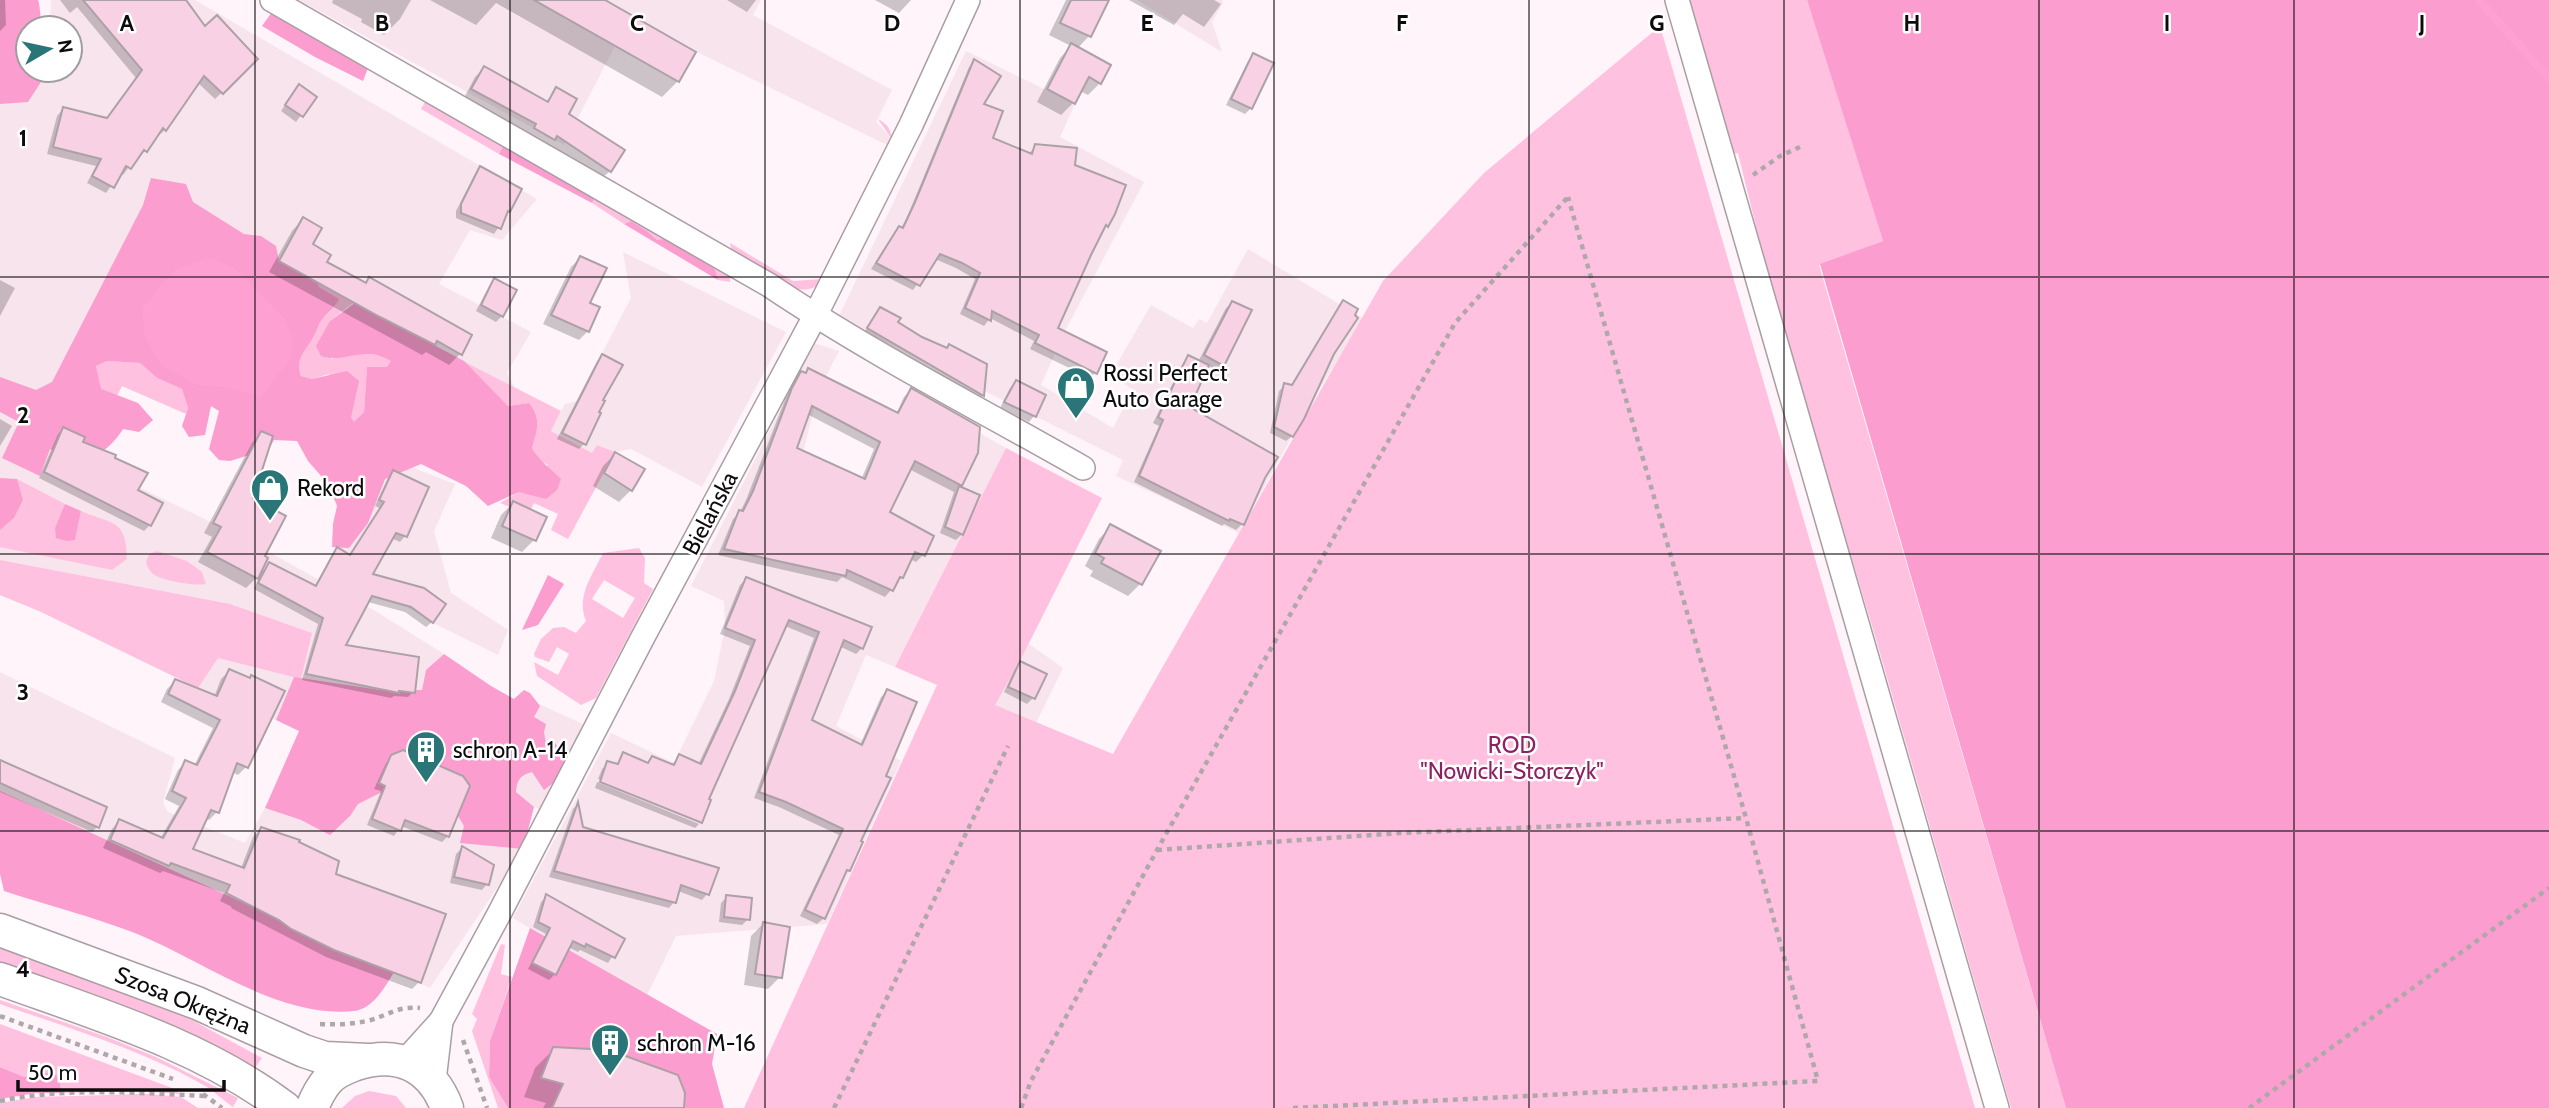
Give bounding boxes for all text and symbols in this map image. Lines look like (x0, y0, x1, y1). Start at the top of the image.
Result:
text: A (120, 9, 135, 37)
text: B (375, 9, 389, 37)
text: C (630, 9, 644, 37)
text: D (884, 9, 900, 37)
text: E (1140, 9, 1154, 37)
text: F (1396, 9, 1408, 37)
text: G (1649, 9, 1665, 37)
text: H (1904, 9, 1920, 37)
text: I (2164, 9, 2170, 37)
text: J (2418, 9, 2425, 37)
north arrow (14, 14, 84, 84)
text: N (53, 38, 78, 55)
text: 1 (19, 124, 27, 152)
place label: Rossi Perfect Auto Garage (1103, 359, 1228, 413)
shop icon: Rossi Perfect Auto Garage (1055, 365, 1097, 420)
text: 2 (17, 401, 29, 429)
shop icon: Rekord (249, 467, 291, 522)
street label: Bielańska (676, 467, 744, 559)
place label: Rekord (297, 474, 364, 502)
text: 3 (17, 678, 29, 706)
building icon: schron A-14 (405, 729, 447, 784)
park label: ROD "Nowicki-Storczyk" (1420, 731, 1604, 785)
place label: schron A-14 (453, 736, 567, 764)
text: 4 (16, 955, 30, 983)
street label: Szosa Okrężna (111, 960, 255, 1040)
building icon: schron M-16 (589, 1022, 631, 1077)
place label: schron M-16 (637, 1029, 756, 1057)
scale bar (18, 1048, 224, 1092)
text: 50 m (28, 1060, 77, 1085)

